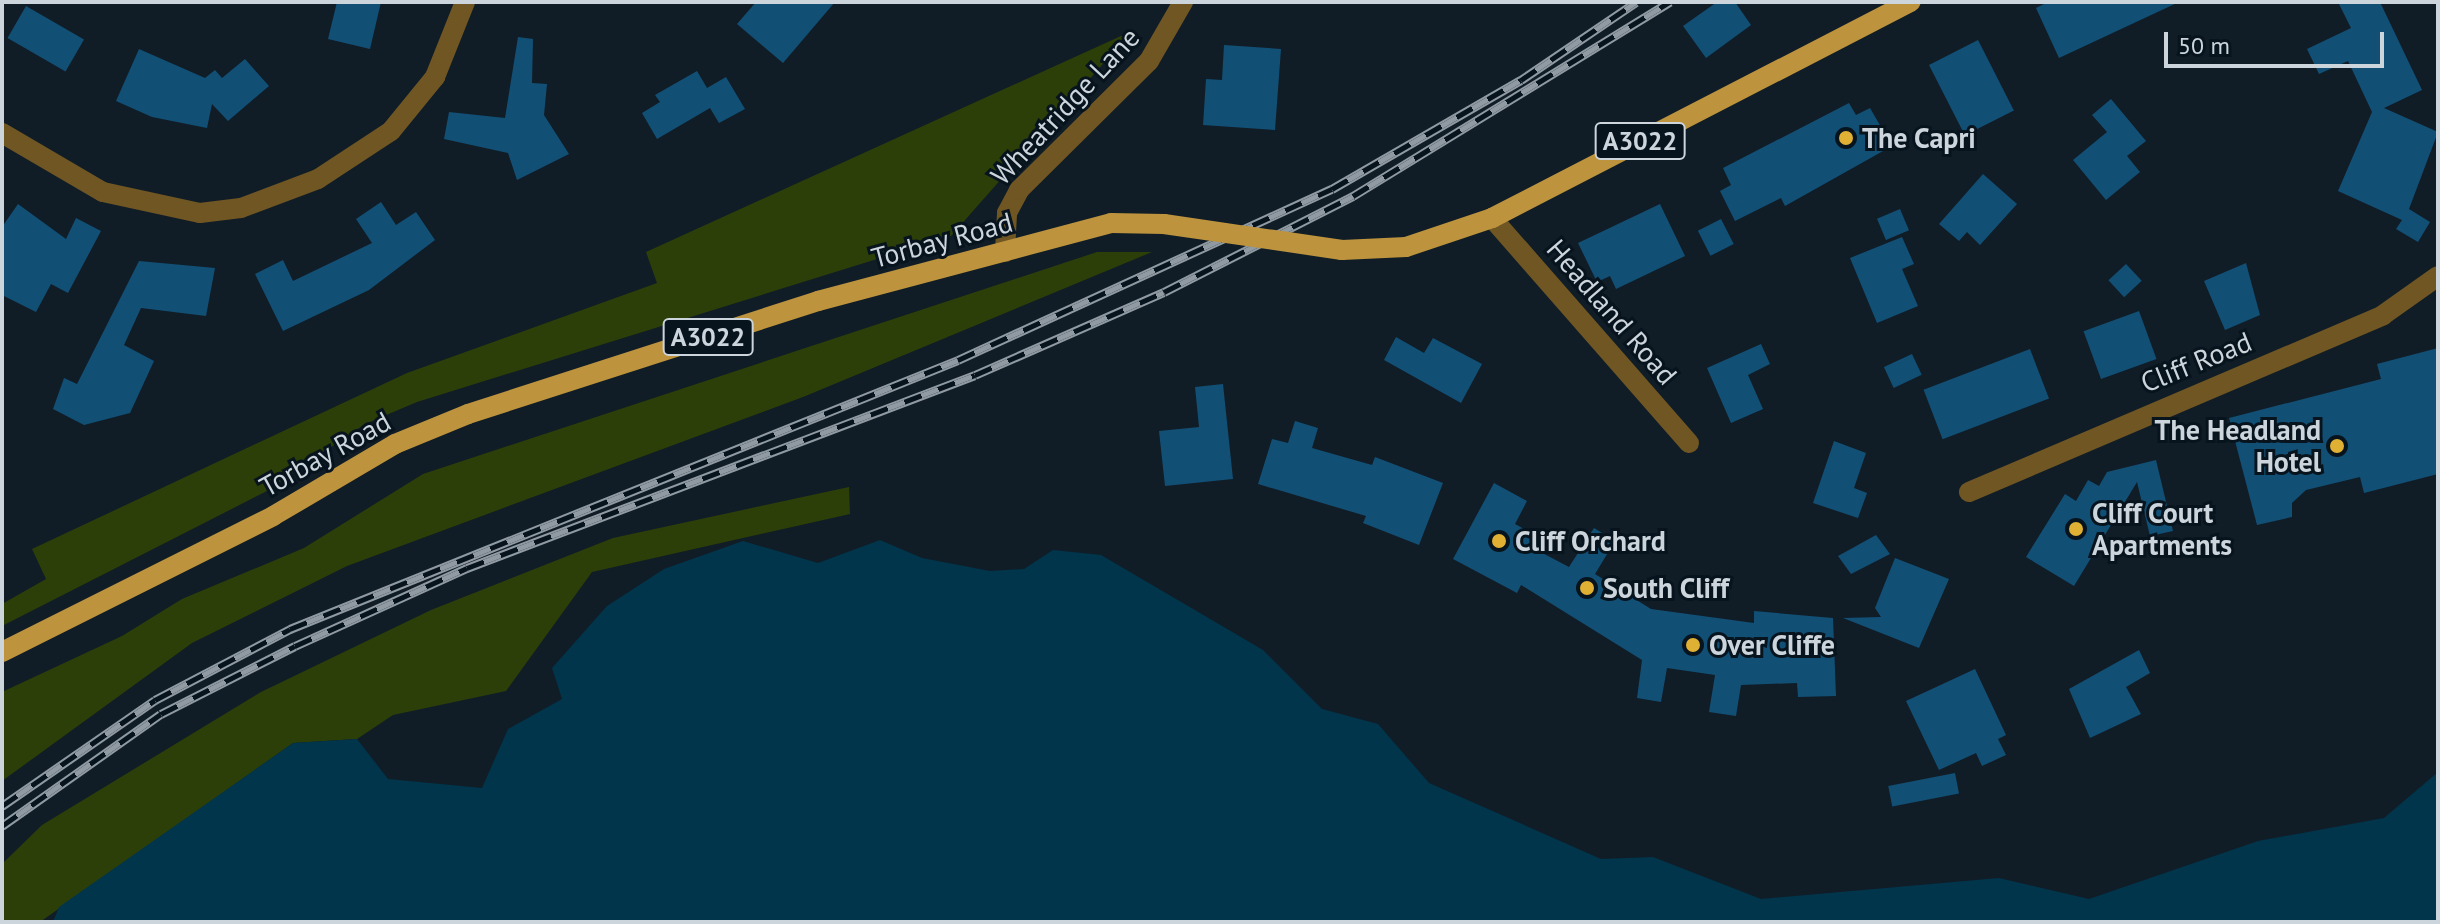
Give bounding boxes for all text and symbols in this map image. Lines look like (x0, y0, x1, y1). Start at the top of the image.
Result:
scale bar (2168, 16, 2388, 66)
street label: Wheatridge Lane (984, 21, 1146, 191)
text: 50 m (2178, 30, 2230, 61)
road number: A3022 (1594, 119, 1686, 163)
place label: The Capri (1862, 121, 1976, 155)
marker: The Capri (1837, 129, 1855, 147)
street label: Torbay Road (867, 205, 1017, 275)
street label: Headland Road (1540, 233, 1684, 391)
road number: A3022 (662, 315, 754, 359)
street label: Cliff Road (2136, 325, 2256, 399)
street label: Torbay Road (253, 404, 397, 504)
place label: The Headland Hotel (2155, 413, 2321, 479)
marker: The Headland Hotel (2328, 437, 2346, 455)
place label: Cliff Court Apartments (2092, 496, 2232, 562)
marker: Cliff Court Apartments (2067, 520, 2085, 538)
place label: Cliff Orchard (1515, 524, 1666, 558)
marker: Cliff Orchard (1490, 532, 1508, 550)
place label: South Cliff (1603, 571, 1729, 605)
marker: South Cliff (1578, 579, 1596, 597)
place label: Over Cliffe (1709, 628, 1835, 662)
marker: Over Cliffe (1684, 636, 1702, 654)

